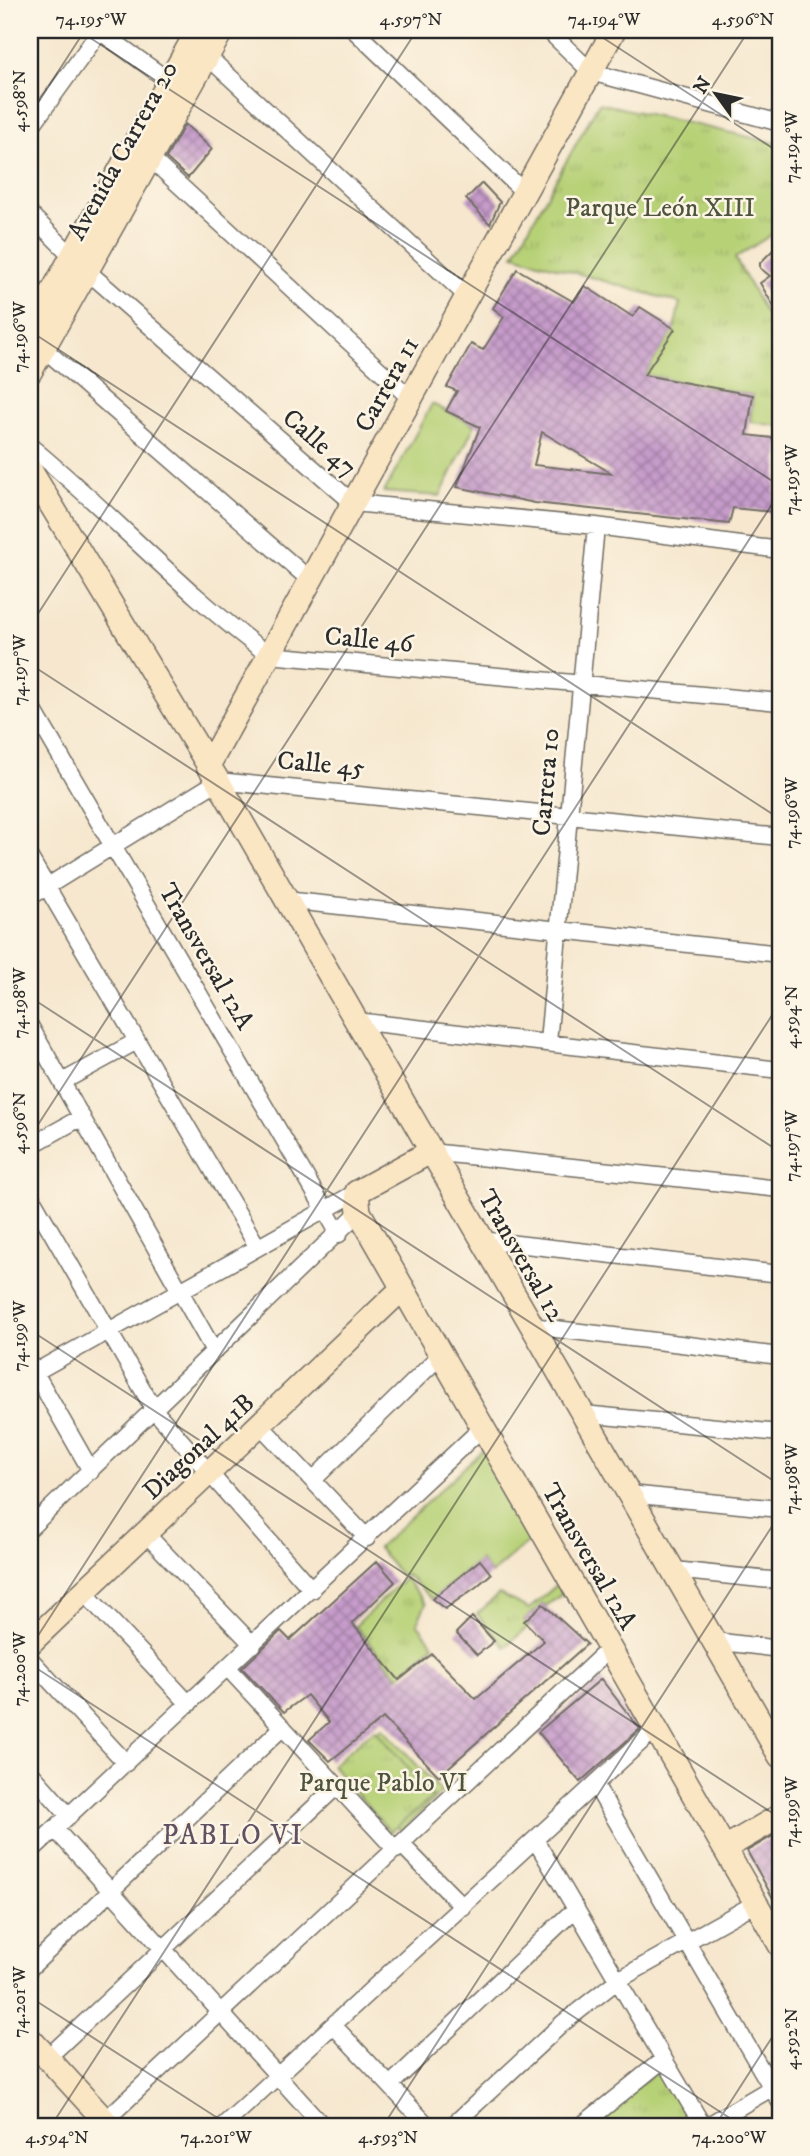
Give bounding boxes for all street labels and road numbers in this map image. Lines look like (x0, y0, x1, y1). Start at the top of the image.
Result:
street label: Avenida Carrera 20 (61, 55, 186, 246)
street label: Carrera 11 (348, 331, 427, 438)
street label: Calle 47 (275, 402, 363, 484)
street label: Calle 46 (323, 620, 416, 661)
street label: Carrera 10 (525, 727, 568, 837)
street label: Calle 45 (276, 744, 366, 785)
street label: Transversal 12A (150, 878, 261, 1036)
street label: Transversal 12 (470, 1184, 572, 1328)
street label: Diagonal 41B (136, 1387, 262, 1507)
street label: Transversal 12A (533, 1478, 644, 1636)

